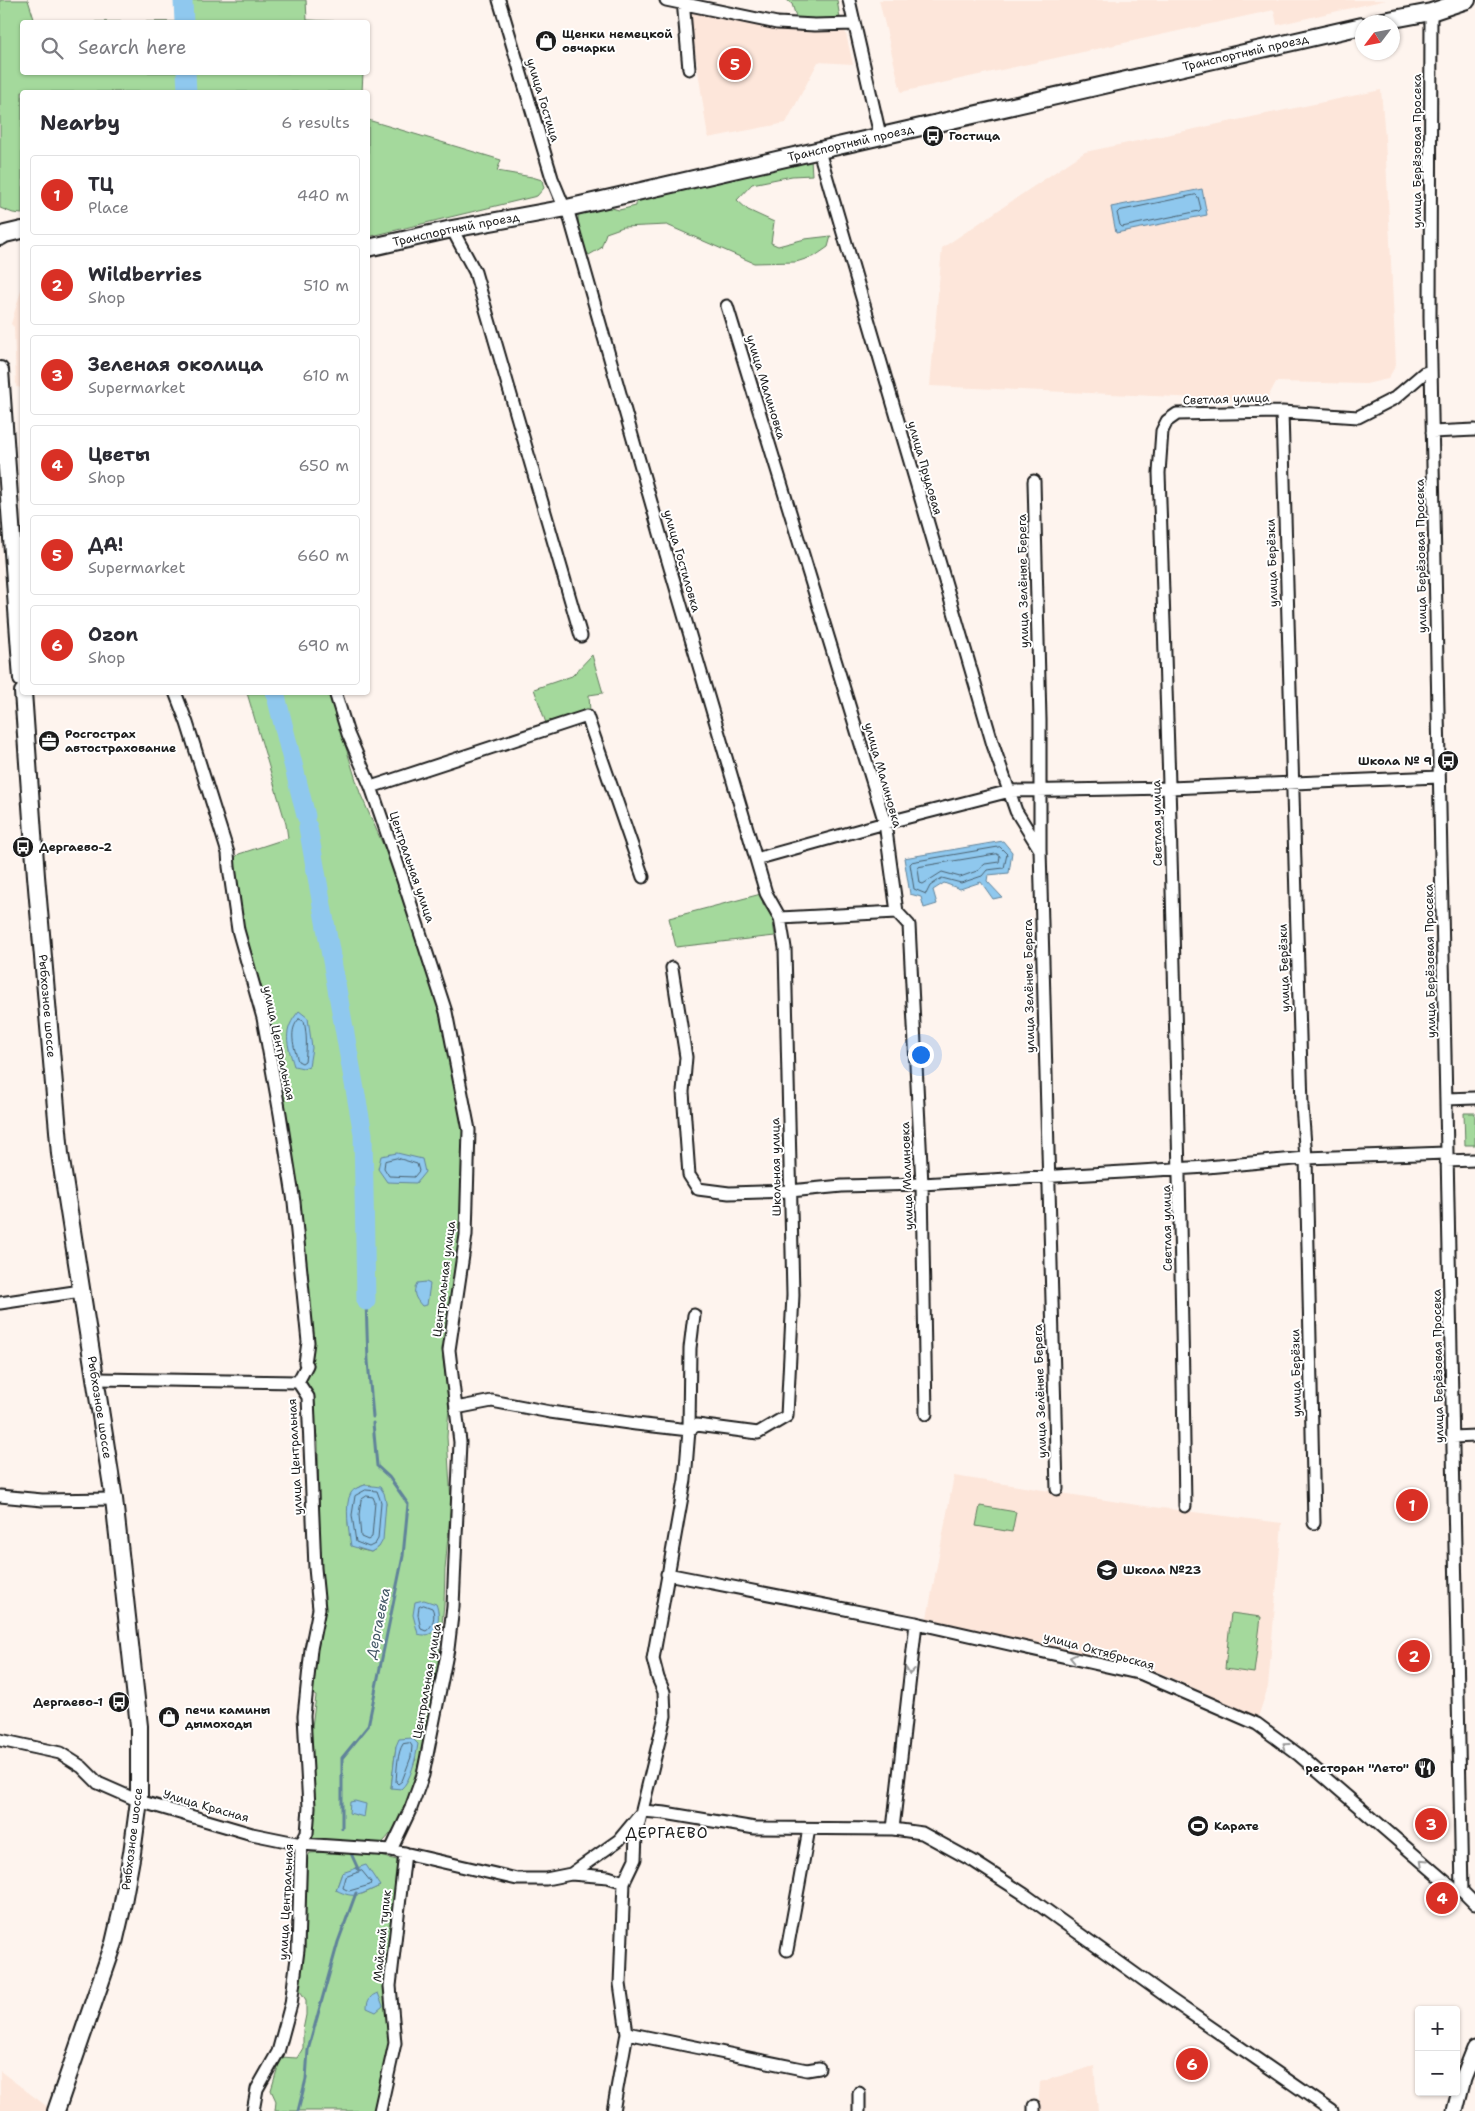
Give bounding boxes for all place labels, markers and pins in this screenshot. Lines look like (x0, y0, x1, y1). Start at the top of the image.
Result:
place label: Щенки немецкой овчарки (562, 26, 673, 56)
shop icon: Щенки немецкой овчарки (534, 29, 558, 53)
pin: 5 (719, 45, 751, 83)
bus stop icon: Гостица (921, 124, 945, 148)
place label: Гостица (949, 128, 1001, 144)
place label: Росгострах автострахование (65, 726, 176, 756)
office icon: Росгострах автострахование (37, 729, 61, 753)
bus stop icon: Школа № 9 (1436, 749, 1460, 773)
place label: Школа № 9 (1358, 753, 1432, 769)
bus stop icon: Дергаево-2 (11, 835, 35, 859)
place label: Дергаево-2 (39, 839, 112, 855)
pin: 1 (1396, 1486, 1428, 1524)
school or university icon: Школа №23 (1095, 1558, 1119, 1582)
place label: Школа №23 (1123, 1562, 1201, 1578)
pin: 2 (1398, 1637, 1430, 1675)
bus stop icon: Дергаево-1 (107, 1690, 131, 1714)
place label: Дергаево-1 (33, 1694, 103, 1710)
place label: печи камины дымоходы (185, 1702, 271, 1732)
shop icon: печи камины дымоходы (157, 1705, 181, 1729)
restaurant icon: ресторан "Лето" (1413, 1756, 1437, 1780)
place label: ресторан "Лето" (1305, 1760, 1409, 1776)
pin: 3 (1415, 1805, 1447, 1843)
sports icon: Карате (1186, 1814, 1210, 1838)
place label: Карате (1214, 1818, 1259, 1834)
pin: 4 (1426, 1879, 1458, 1917)
pin: 6 (1176, 2045, 1208, 2083)

